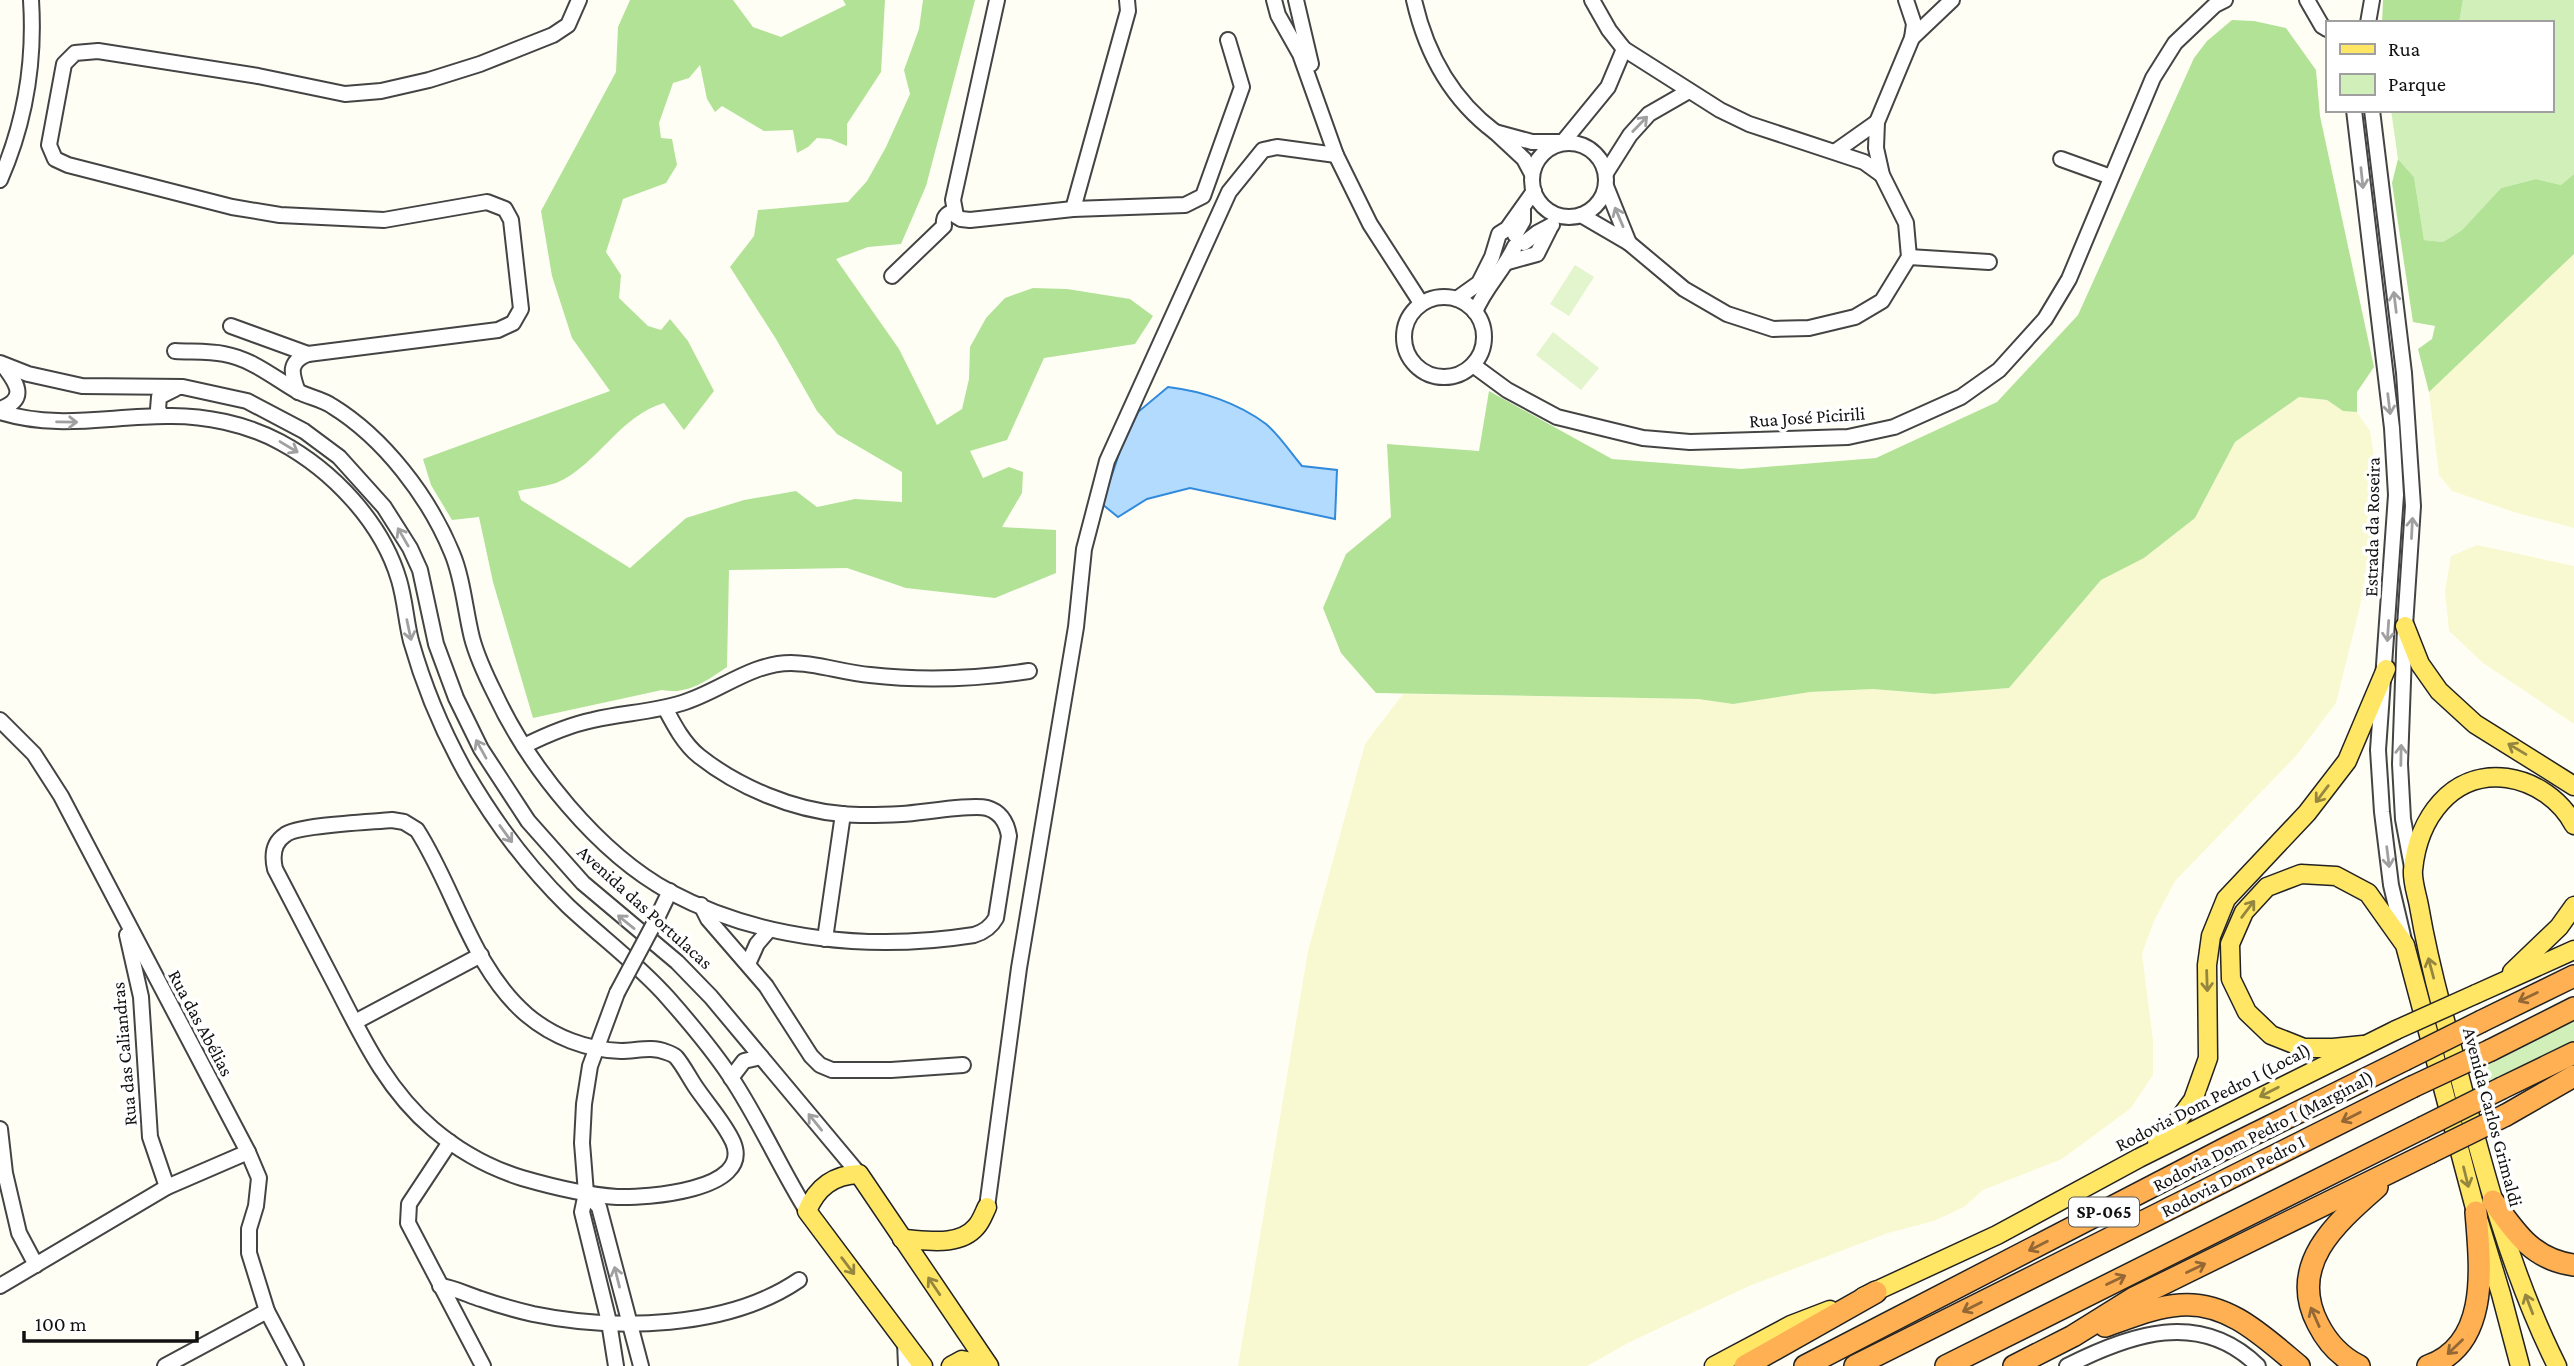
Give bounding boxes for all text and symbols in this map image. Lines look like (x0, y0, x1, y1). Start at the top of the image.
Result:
legend (2326, 21, 2553, 112)
text: Rua (2388, 37, 2421, 61)
text: Parque (2388, 72, 2446, 96)
one-way arrow (1631, 116, 1648, 133)
one-way arrow (2355, 166, 2368, 189)
one-way arrow (1612, 207, 1625, 228)
one-way arrow (2389, 291, 2402, 313)
one-way arrow (2382, 392, 2395, 415)
street label: Rua José Picirili (1748, 402, 1866, 432)
one-way arrow (55, 415, 78, 429)
one-way arrow (278, 440, 298, 454)
street label: Estrada da Roseira (2360, 457, 2384, 597)
one-way arrow (2406, 517, 2419, 540)
one-way arrow (396, 527, 410, 547)
one-way arrow (403, 618, 417, 641)
one-way arrow (2381, 619, 2394, 642)
one-way arrow (474, 739, 488, 759)
one-way arrow (2507, 742, 2527, 756)
one-way arrow (2394, 744, 2407, 767)
one-way arrow (2314, 785, 2329, 803)
one-way arrow (499, 824, 513, 843)
street label: Avenida das Portulacas (573, 841, 717, 973)
one-way arrow (2381, 846, 2394, 868)
one-way arrow (2241, 900, 2256, 919)
one-way arrow (618, 914, 636, 929)
one-way arrow (2424, 957, 2437, 980)
street label: Rua das Abélias (164, 966, 238, 1080)
one-way arrow (2201, 969, 2214, 992)
street label: Rua das Caliandras (107, 981, 141, 1127)
one-way arrow (2518, 991, 2539, 1005)
street label: Avenida Carlos Grimaldi (2459, 1025, 2527, 1209)
street label: Rodovia Dom Pedro I (Local) (2112, 1039, 2315, 1156)
street label: Rodovia Dom Pedro I (Marginal) (2149, 1065, 2377, 1197)
one-way arrow (2259, 1086, 2280, 1100)
one-way arrow (2341, 1111, 2361, 1125)
one-way arrow (807, 1114, 823, 1132)
street label: Rodovia Dom Pedro I (2157, 1130, 2309, 1222)
one-way arrow (2460, 1165, 2473, 1187)
road number: SP-065 (2069, 1198, 2139, 1226)
one-way arrow (2028, 1240, 2049, 1253)
one-way arrow (841, 1256, 856, 1275)
one-way arrow (2185, 1261, 2206, 1275)
one-way arrow (610, 1266, 623, 1288)
one-way arrow (2105, 1273, 2126, 1286)
one-way arrow (927, 1277, 941, 1296)
one-way arrow (2521, 1294, 2534, 1315)
scale bar (24, 1300, 198, 1344)
one-way arrow (1962, 1301, 1983, 1315)
one-way arrow (2308, 1307, 2321, 1328)
text: 100 m (35, 1312, 87, 1336)
one-way arrow (2446, 1339, 2464, 1355)

